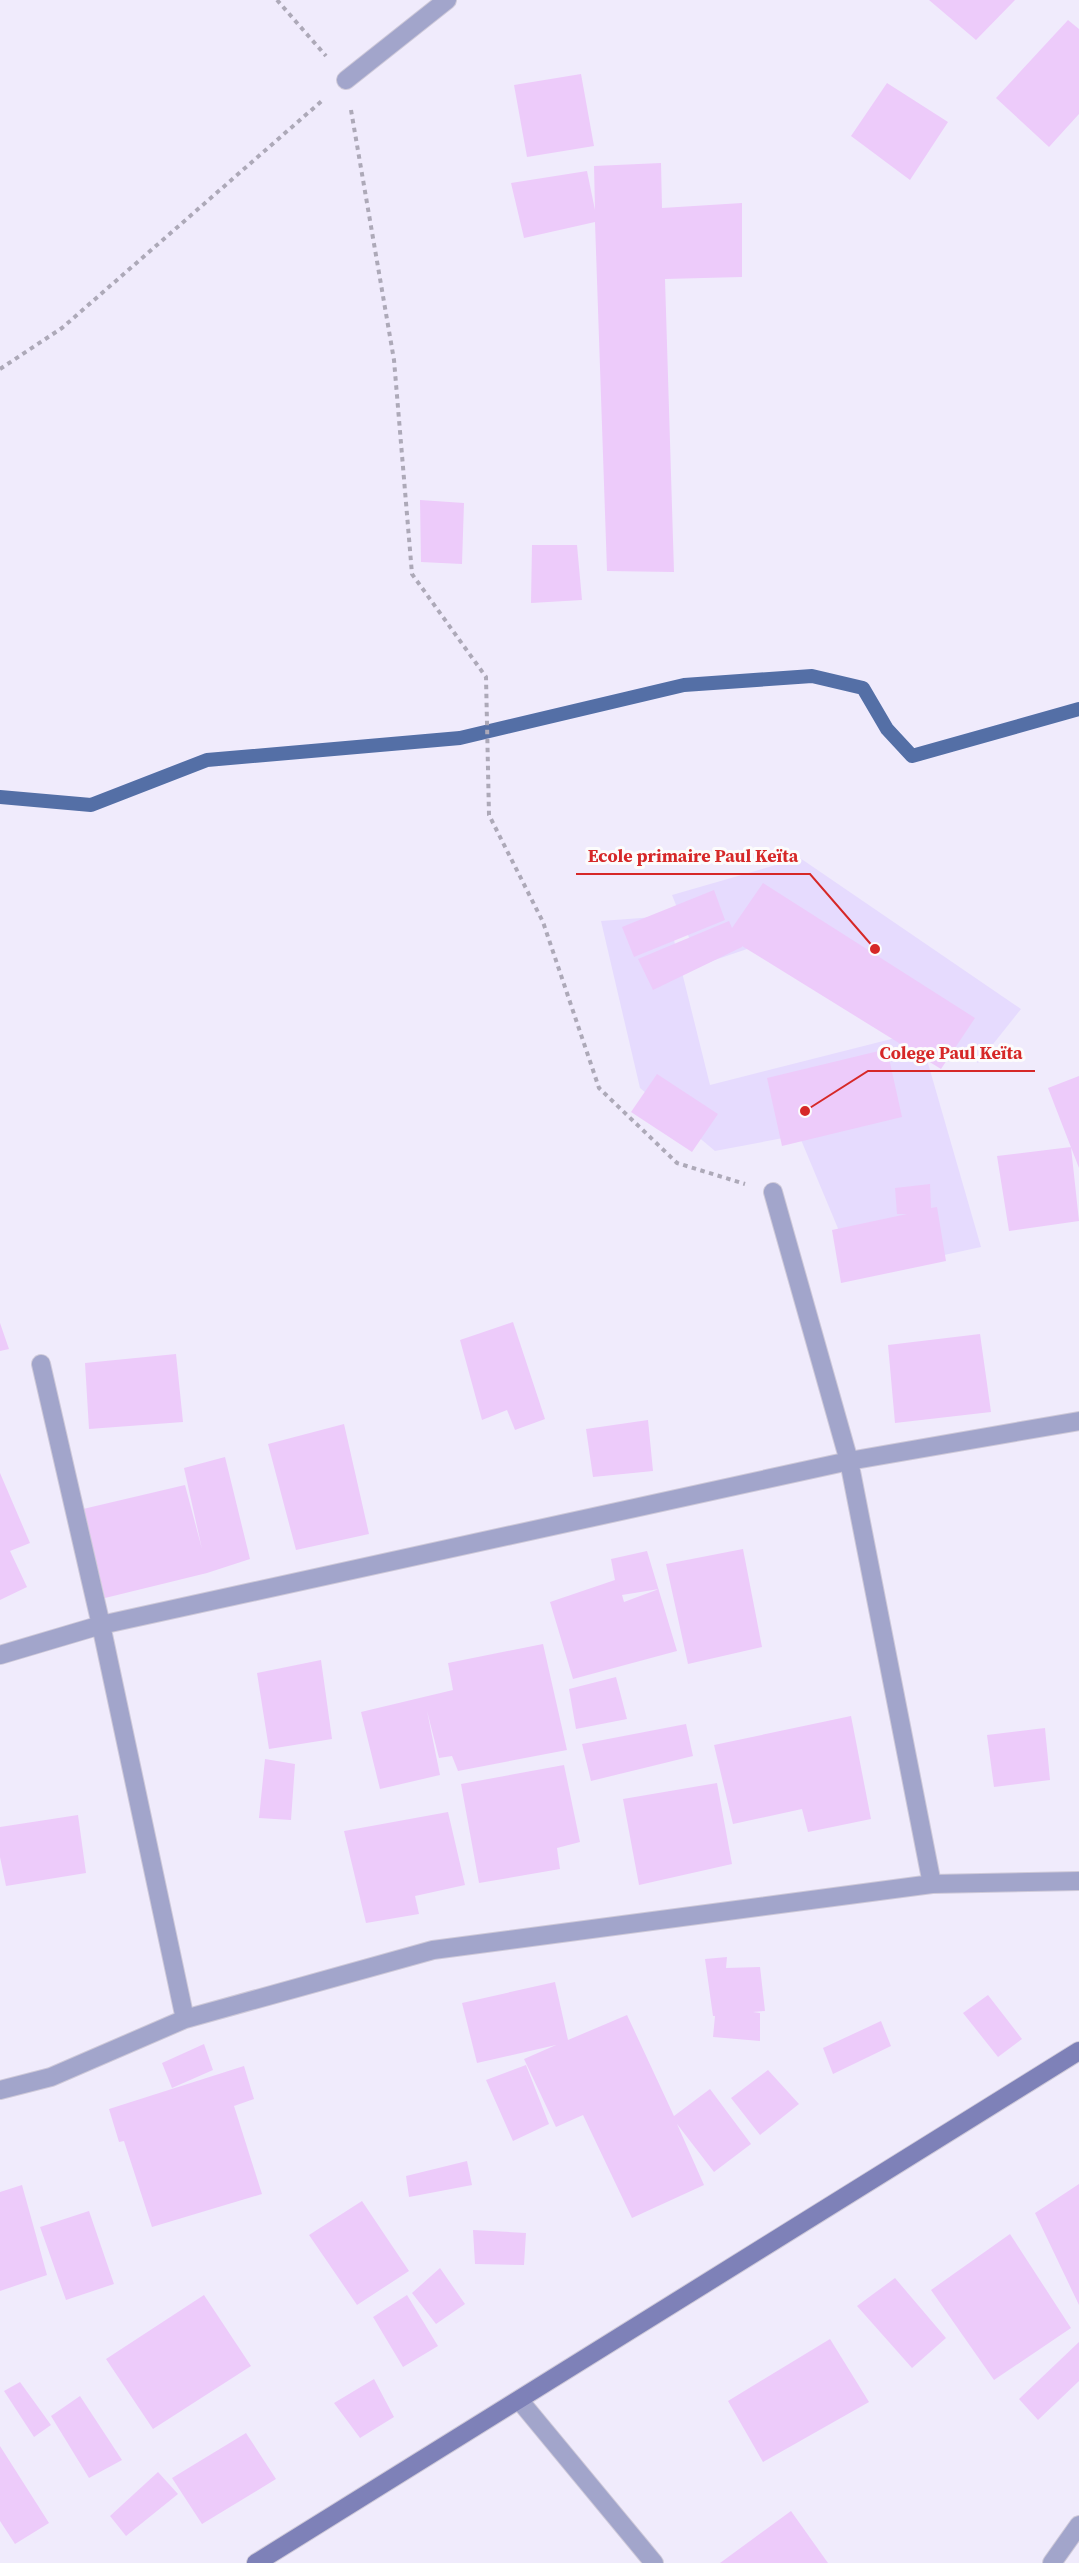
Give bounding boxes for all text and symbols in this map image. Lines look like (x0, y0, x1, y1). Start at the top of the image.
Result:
callout: Ecole primaire Paul Keïta (576, 838, 810, 874)
text: Ecole primaire Paul Keïta (588, 843, 799, 868)
callout: Colege Paul Keïta (868, 1035, 1035, 1071)
text: Colege Paul Keïta (879, 1040, 1023, 1065)

